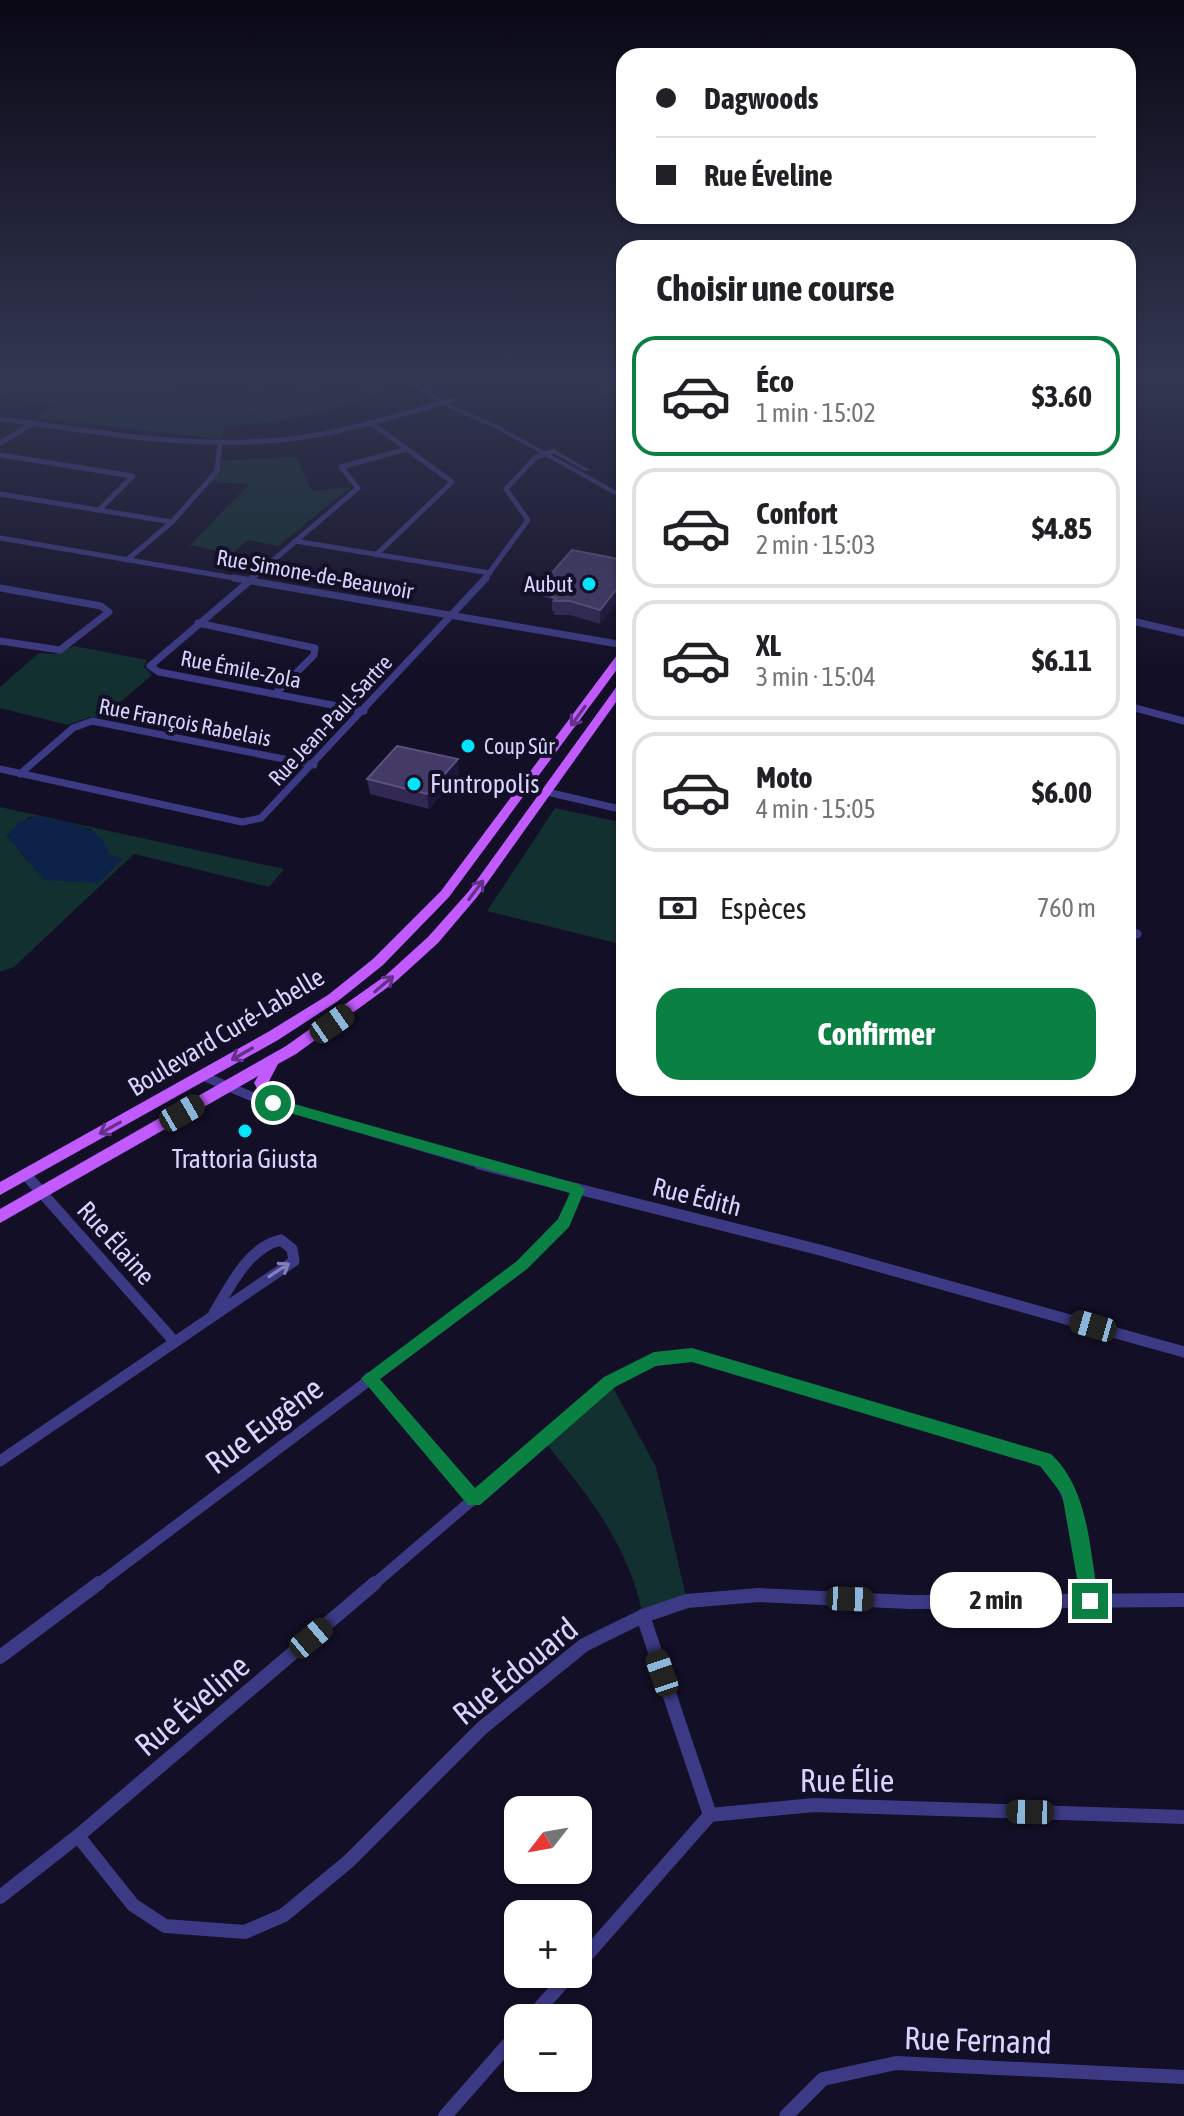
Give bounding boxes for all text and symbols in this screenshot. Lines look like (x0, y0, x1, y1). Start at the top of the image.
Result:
text: Dagwoods (704, 81, 818, 115)
text: Rue Éveline (704, 158, 833, 192)
text: Choisir une course (656, 267, 895, 309)
icon: car (660, 360, 732, 432)
text: Éco (756, 364, 794, 398)
text: $3.60 (1032, 379, 1092, 413)
text: 1 min · 15:02 (756, 398, 876, 428)
icon: car (660, 492, 732, 564)
text: Confort (756, 496, 838, 530)
text: $4.85 (1032, 511, 1092, 545)
text: 2 min · 15:03 (756, 530, 876, 560)
street label: Rue Simone-de-Beauvoir (215, 544, 416, 604)
place label: Aubut (524, 571, 573, 597)
marker: Aubut (580, 575, 598, 593)
icon: car (660, 624, 732, 696)
text: XL (756, 628, 781, 662)
text: $6.11 (1032, 643, 1092, 677)
street label: Rue Émile-Zola (178, 645, 304, 693)
street label: Rue Jean-Paul-Sartre (263, 649, 397, 791)
text: 3 min · 15:04 (756, 662, 876, 692)
street label: Rue François Rabelais (97, 693, 274, 751)
one-way arrow (570, 704, 586, 726)
place label: Coup Sûr (484, 733, 555, 759)
marker: Coup Sûr (459, 737, 477, 755)
icon: car (660, 756, 732, 828)
text: Moto (756, 760, 813, 794)
place label: Funtropolis (430, 769, 539, 799)
marker: Funtropolis (405, 775, 423, 793)
text: $6.00 (1032, 775, 1092, 809)
text: 4 min · 15:05 (756, 794, 876, 824)
one-way arrow (467, 880, 484, 901)
icon: cash (656, 886, 700, 930)
text: Espèces (720, 891, 806, 925)
text: 760 m (1037, 893, 1096, 923)
street label: Boulevard Curé-Labelle (123, 962, 329, 1102)
one-way arrow (374, 975, 394, 993)
button: Confirmer (656, 988, 1096, 1080)
car (305, 1000, 359, 1048)
one-way arrow (230, 1047, 254, 1063)
route start (255, 1085, 291, 1121)
car (155, 1091, 209, 1135)
one-way arrow (99, 1120, 122, 1136)
marker: Trattoria Giusta (236, 1122, 254, 1140)
place label: Trattoria Giusta (172, 1144, 318, 1174)
street label: Rue Édith (650, 1172, 744, 1222)
street label: Rue Élaine (71, 1195, 161, 1291)
one-way arrow (267, 1262, 290, 1278)
car (1067, 1308, 1119, 1344)
street label: Rue Eugène (198, 1369, 330, 1481)
callout: 2 min (930, 1573, 1062, 1629)
route end (1072, 1583, 1108, 1619)
text: 2 min (969, 1585, 1023, 1615)
car (826, 1586, 874, 1612)
street label: Rue Édouard (445, 1610, 585, 1732)
car (285, 1613, 337, 1663)
car (643, 1646, 681, 1700)
street label: Rue Éveline (128, 1647, 256, 1763)
street label: Rue Élie (800, 1762, 894, 1799)
north arrow (504, 1796, 592, 1884)
map controls (504, 1796, 592, 2092)
car (1006, 1800, 1054, 1824)
button: + (504, 1900, 592, 1988)
button: − (504, 2004, 592, 2092)
street label: Rue Fernand (904, 2019, 1052, 2061)

